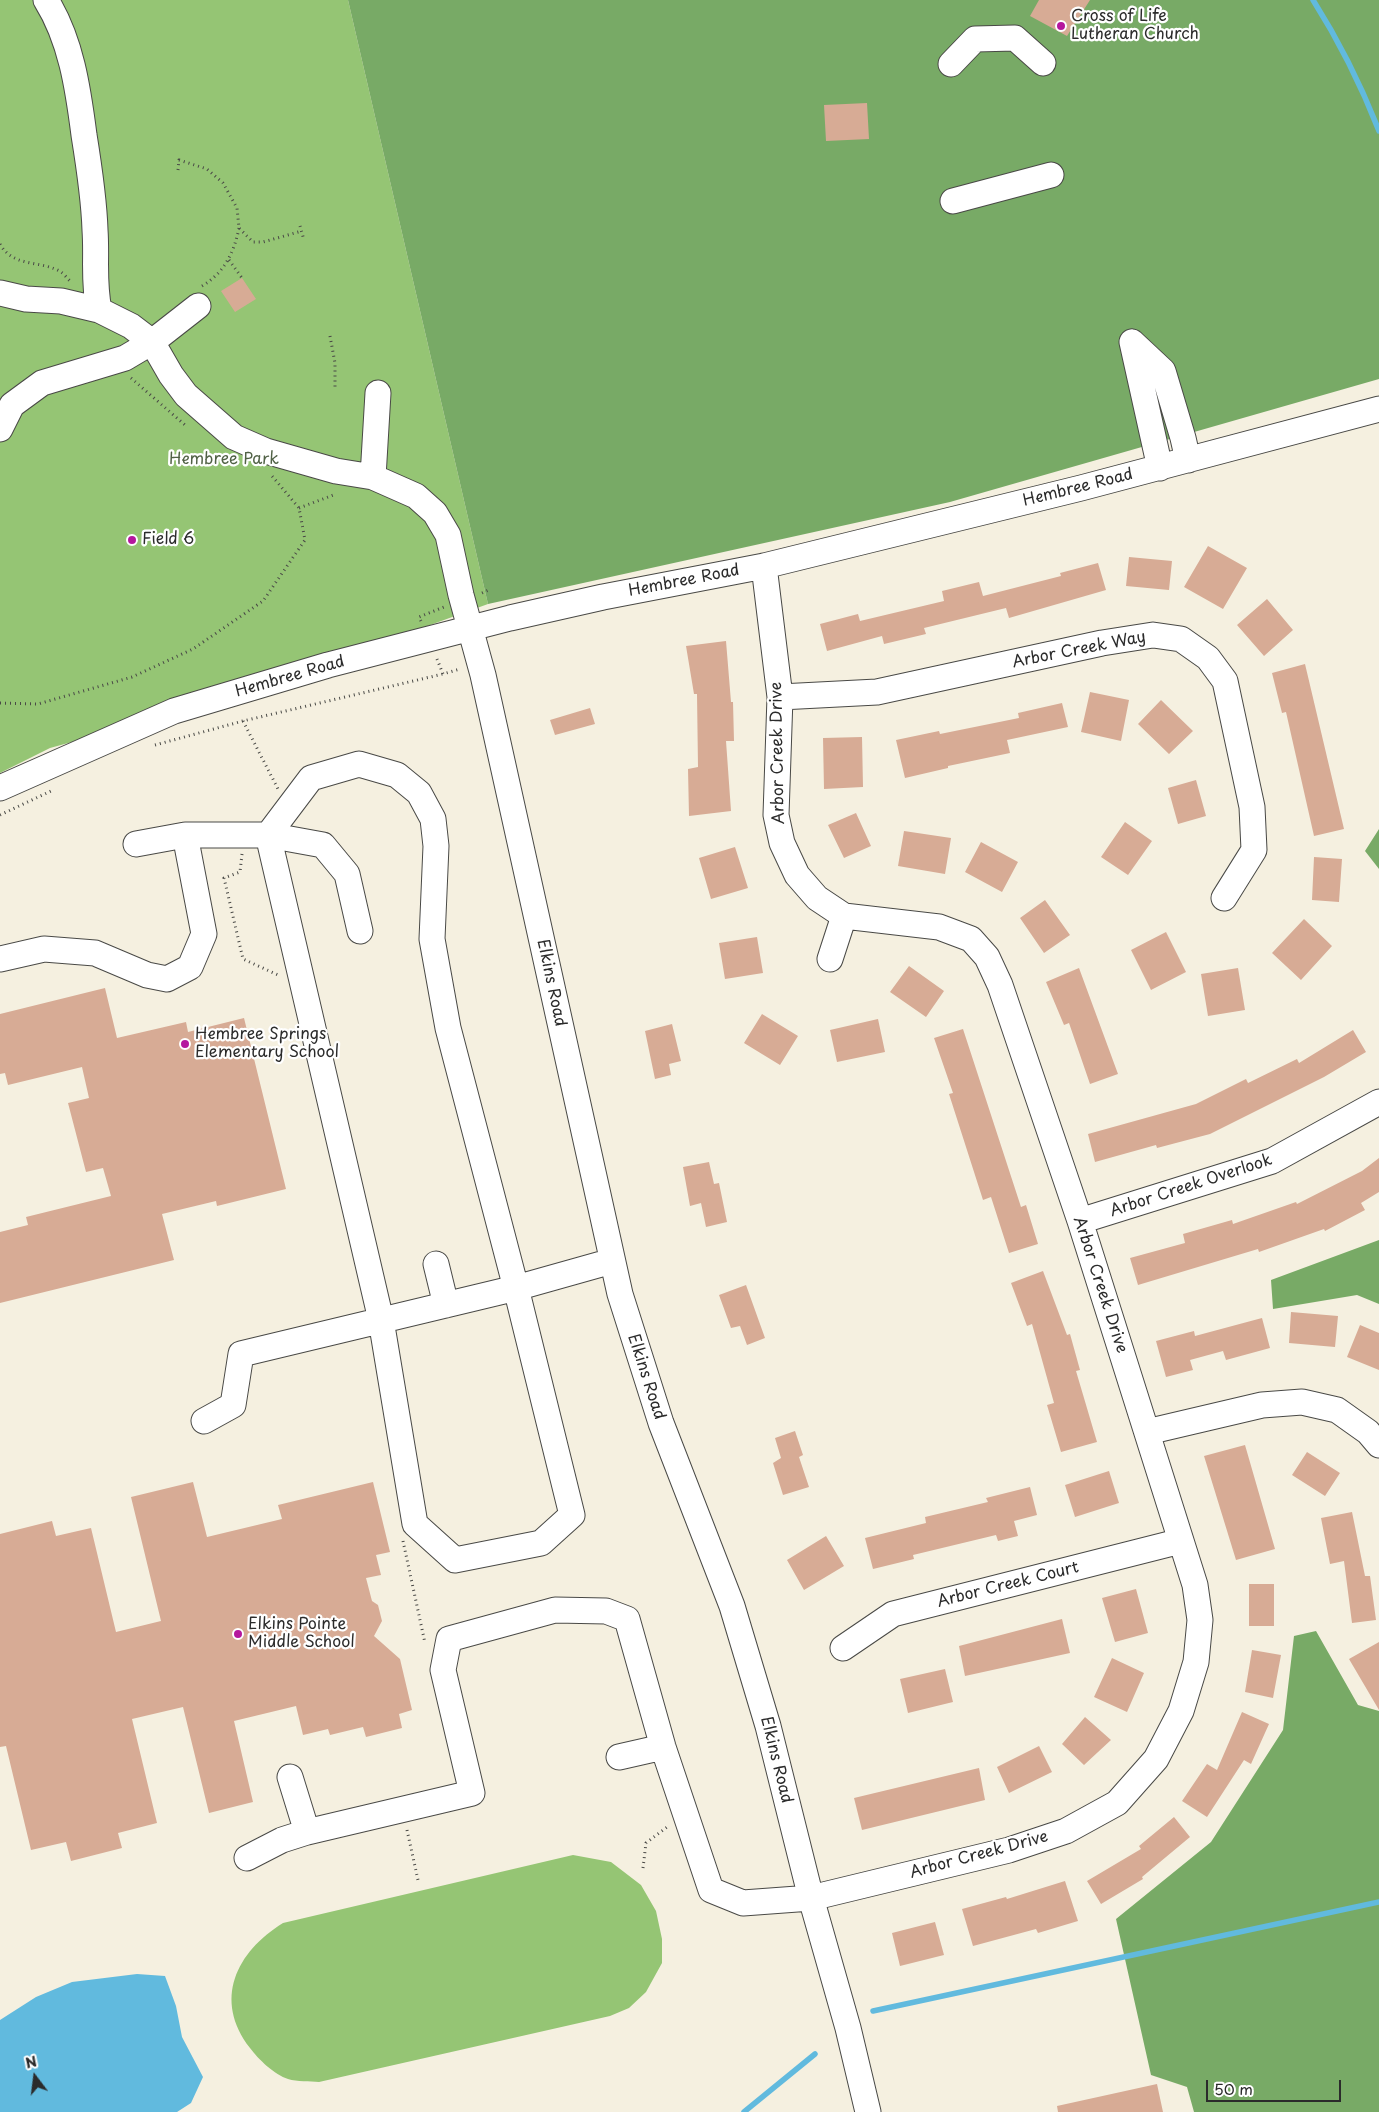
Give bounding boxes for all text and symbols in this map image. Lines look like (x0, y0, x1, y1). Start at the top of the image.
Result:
place label: Cross of Life Lutheran Church (1071, 7, 1199, 45)
marker: Cross of Life Lutheran Church (1055, 20, 1067, 32)
park label: Hembree Park (169, 450, 279, 470)
street label: Hembree Road (1021, 465, 1135, 511)
place label: Field 6 (142, 530, 194, 550)
marker: Field 6 (126, 534, 138, 546)
street label: Hembree Road (627, 561, 741, 601)
street label: Arbor Creek Way (1010, 628, 1148, 672)
street label: Hembree Road (233, 652, 347, 702)
street label: Arbor Creek Drive (767, 682, 789, 824)
street label: Elkins Road (532, 938, 570, 1028)
place label: Hembree Springs Elementary School (195, 1025, 339, 1063)
marker: Hembree Springs Elementary School (179, 1038, 191, 1050)
street label: Arbor Creek Overlook (1108, 1151, 1274, 1221)
street label: Arbor Creek Drive (1069, 1214, 1131, 1356)
street label: Elkins Road (623, 1332, 669, 1422)
street label: Arbor Creek Court (935, 1558, 1081, 1612)
place label: Elkins Pointe Middle School (248, 1615, 355, 1653)
marker: Elkins Pointe Middle School (232, 1628, 244, 1640)
street label: Elkins Road (756, 1715, 796, 1805)
street label: Arbor Creek Drive (908, 1827, 1050, 1883)
text: N (23, 2050, 39, 2074)
north arrow (10, 2052, 60, 2102)
scale bar (1209, 2070, 1344, 2102)
text: 50 m (1214, 2077, 1253, 2100)

